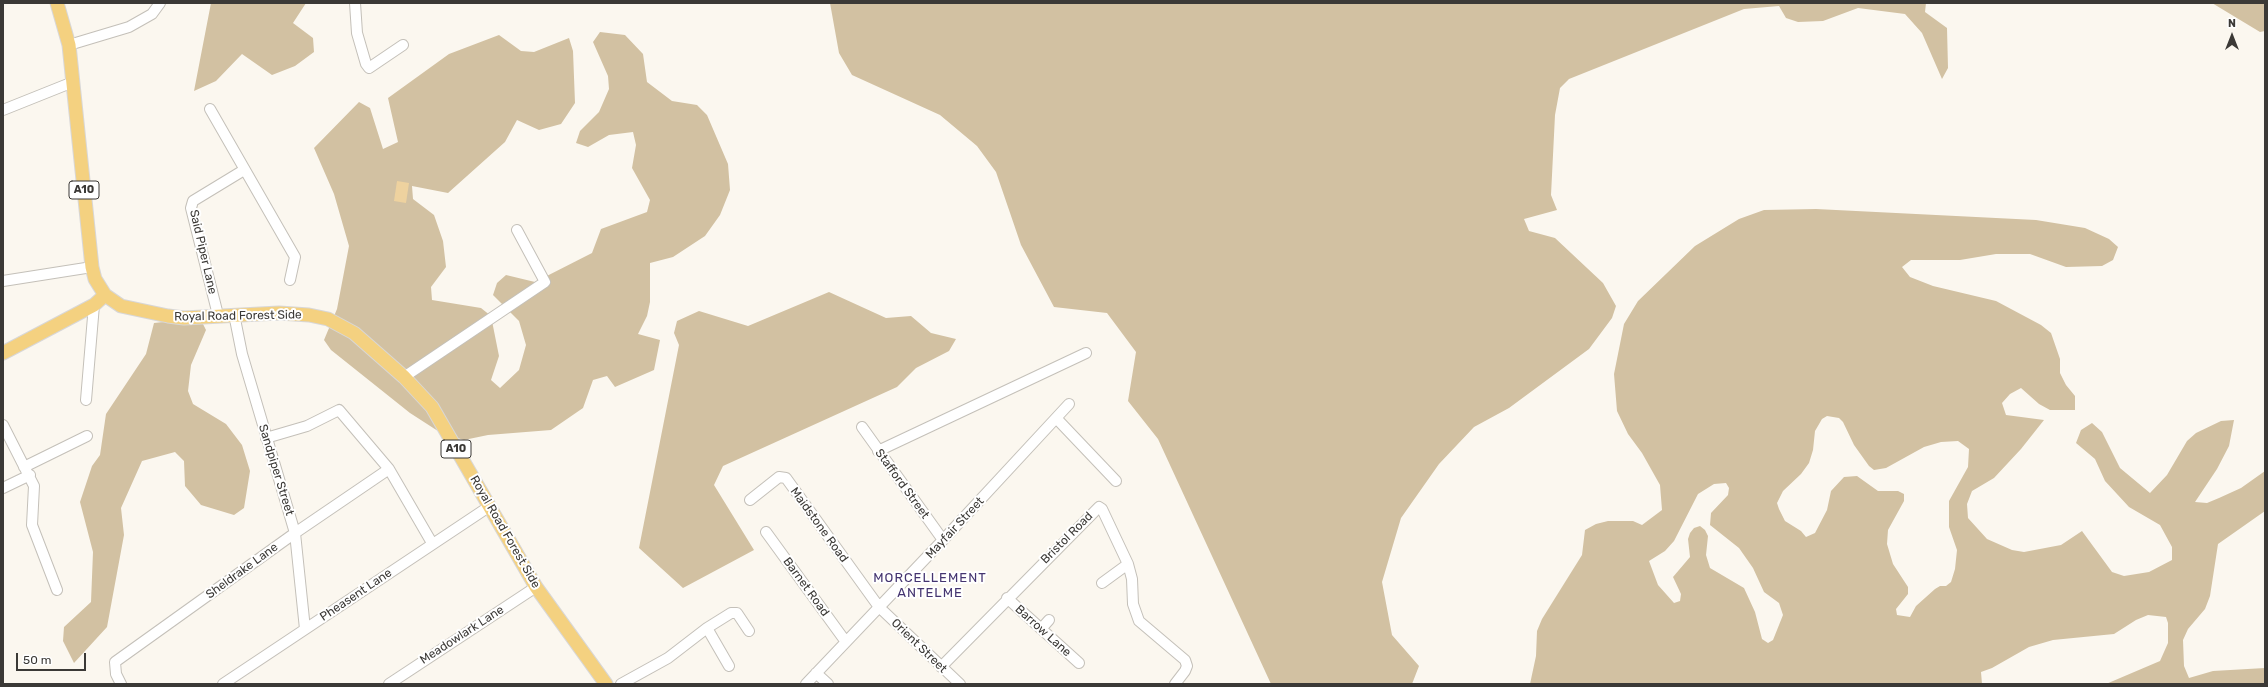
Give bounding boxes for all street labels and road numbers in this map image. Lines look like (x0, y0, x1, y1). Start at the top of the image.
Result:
road number: A10 (69, 181, 99, 199)
street label: Said Piper Lane (186, 208, 220, 296)
street label: Royal Road Forest Side (174, 308, 302, 324)
street label: Sandpiper Street (255, 423, 297, 517)
road number: A10 (441, 440, 471, 458)
street label: Stafford Street (872, 446, 932, 522)
street label: Royal Road Forest Side (467, 473, 543, 591)
street label: Maidstone Road (787, 485, 851, 565)
street label: Mayfair Street (923, 494, 987, 562)
street label: Bristol Road (1038, 509, 1096, 567)
street label: Sheldrake Lane (203, 540, 281, 602)
street label: Barnet Road (780, 555, 832, 619)
street label: Pheasent Lane (317, 566, 395, 624)
street label: Barrow Lane (1012, 602, 1074, 660)
street label: Meadowlark Lane (417, 603, 507, 667)
street label: Orient Street (888, 616, 950, 676)

